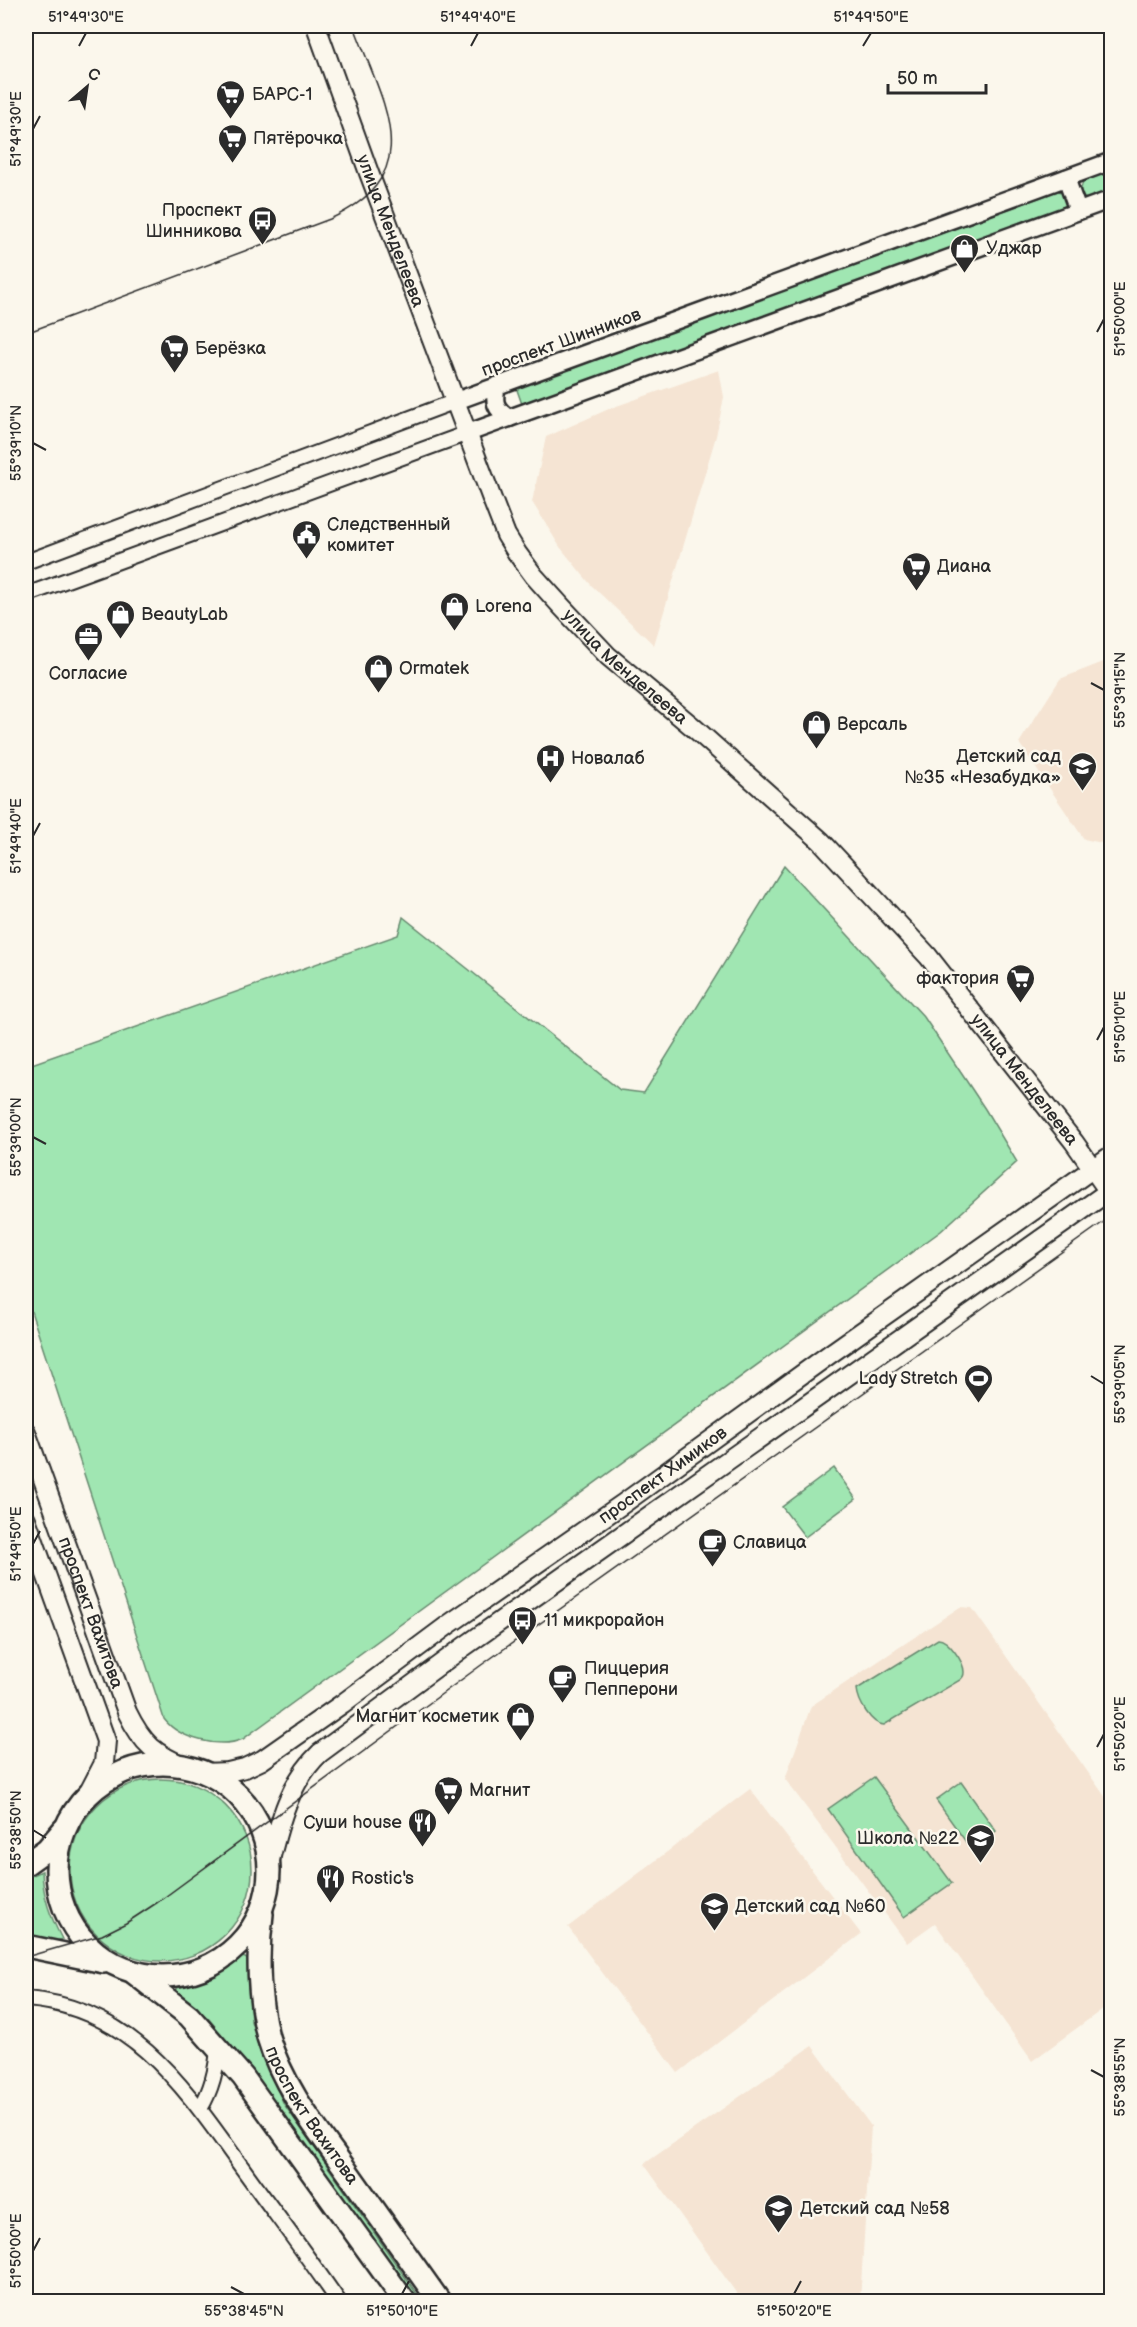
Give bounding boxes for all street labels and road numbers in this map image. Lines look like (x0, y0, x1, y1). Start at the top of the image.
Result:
street label: улица Менделеева (352, 152, 429, 310)
street label: проспект Шинников (479, 304, 644, 381)
street label: улица Менделеева (558, 605, 692, 729)
street label: улица Менделеева (966, 1010, 1083, 1150)
street label: проспект Химиков (595, 1422, 732, 1528)
street label: проспект Вахитова (54, 1534, 128, 1692)
street label: проспект Вахитова (261, 2043, 363, 2189)

